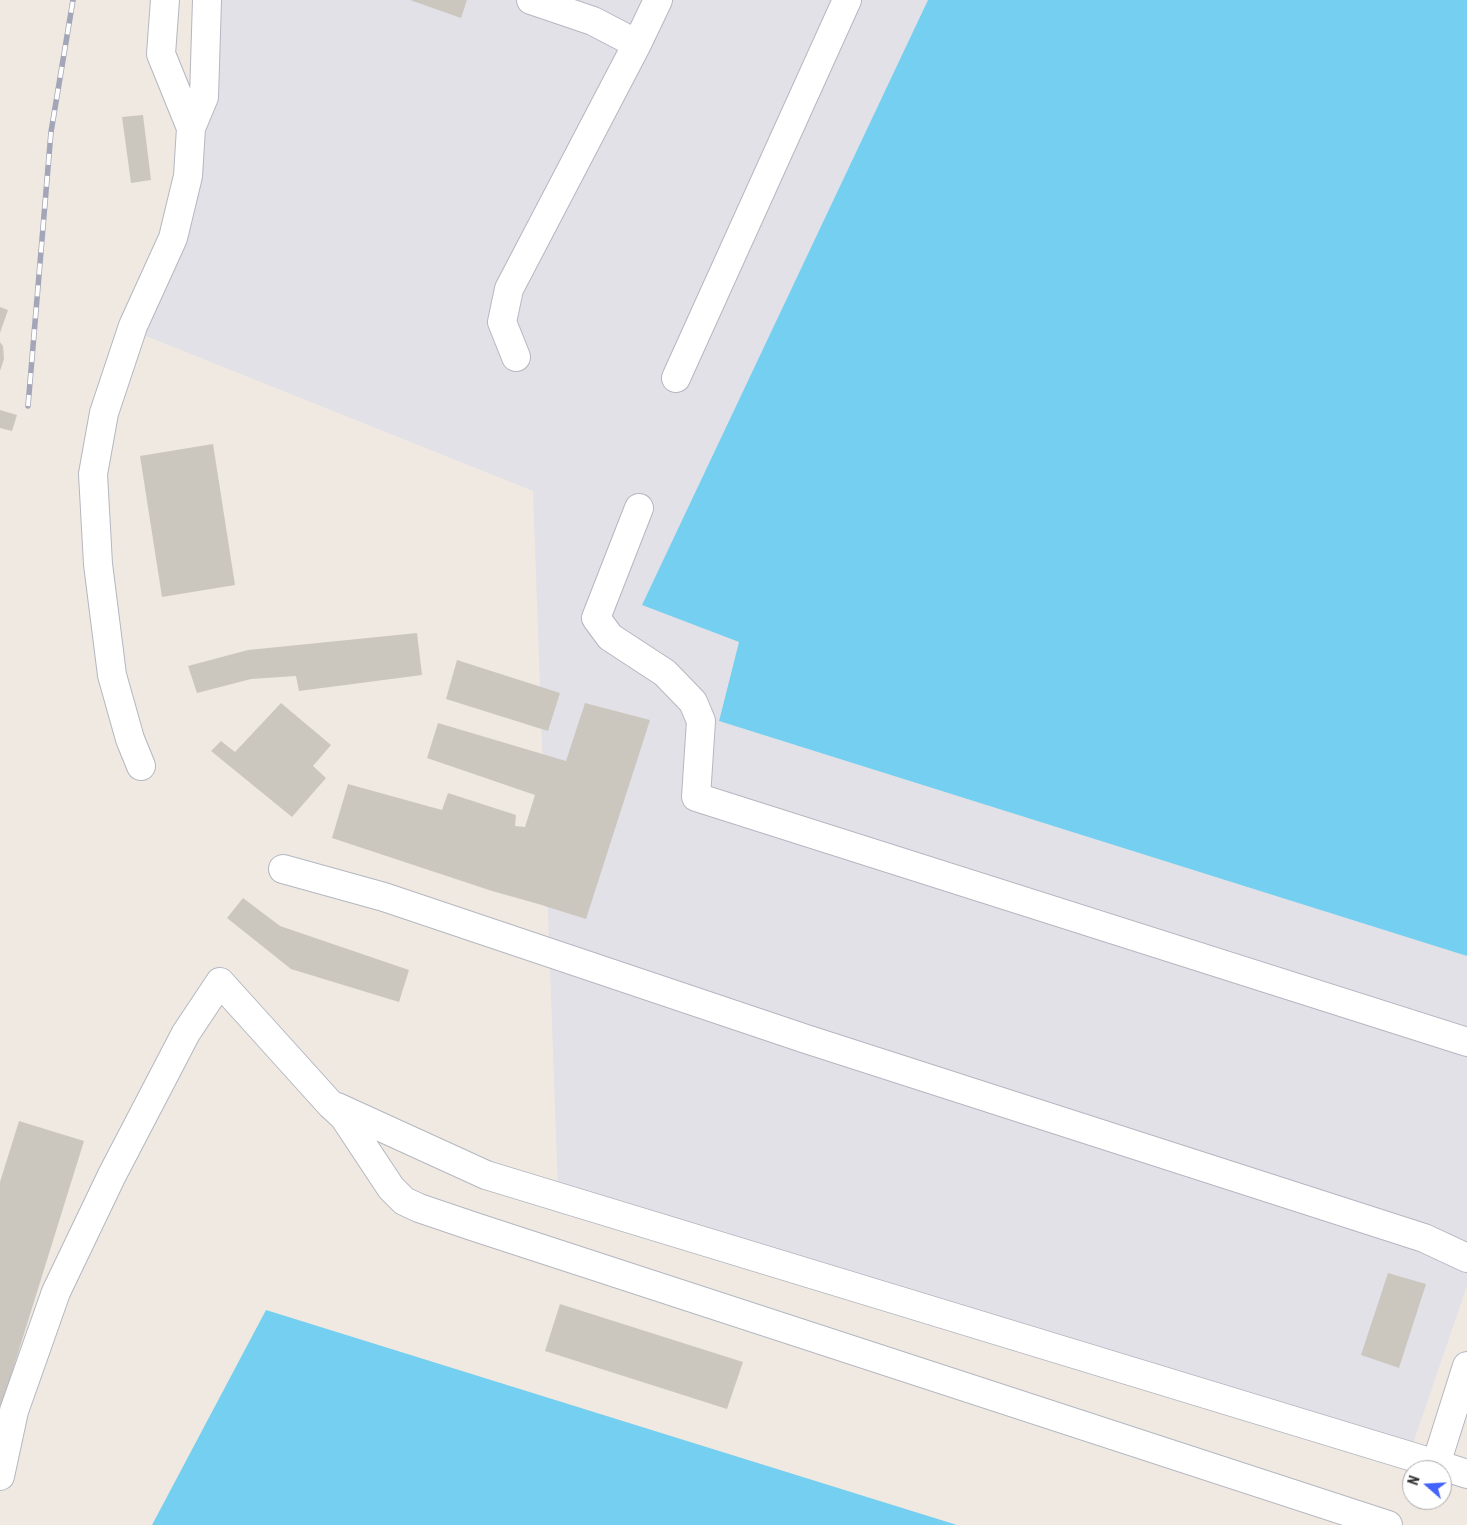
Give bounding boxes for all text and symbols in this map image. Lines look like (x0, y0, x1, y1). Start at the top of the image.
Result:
north arrow (1402, 1460, 1452, 1510)
text: N (1405, 1474, 1423, 1487)

